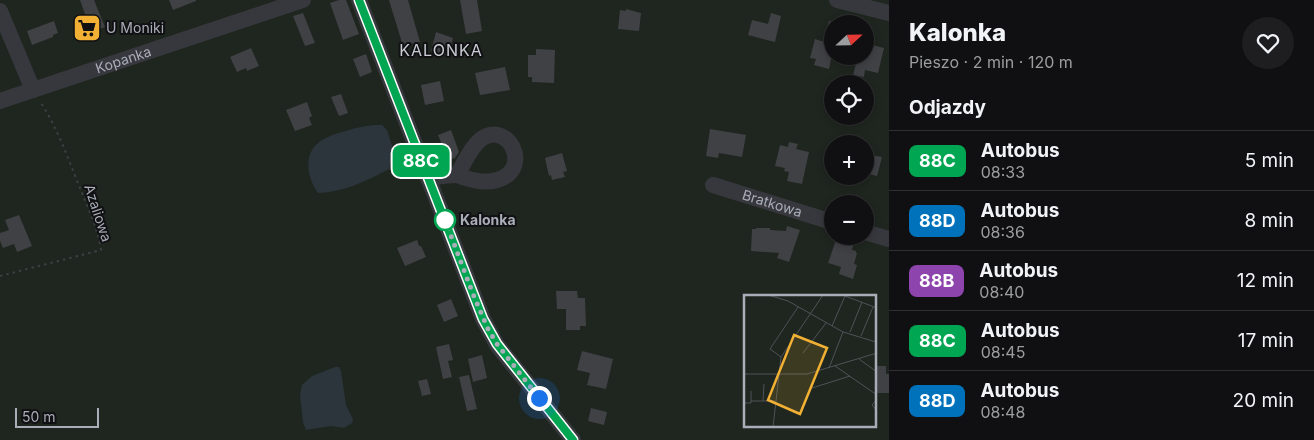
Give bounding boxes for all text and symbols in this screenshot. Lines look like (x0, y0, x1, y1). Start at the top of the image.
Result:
supermarket icon: U Moniki (72, 13, 102, 43)
north arrow (824, 15, 874, 65)
map controls (824, 15, 874, 245)
button: heart (1242, 17, 1294, 69)
text: Kalonka (909, 18, 1006, 47)
place label: U Moniki (106, 19, 164, 36)
district label: KALONKA (399, 40, 483, 60)
street label: Kopanka (93, 42, 153, 77)
text: Pieszo · 2 min · 120 m (909, 52, 1073, 72)
button: locate (824, 75, 874, 125)
text: Odjazdy (909, 96, 986, 119)
button: + (824, 135, 874, 185)
text: Autobus (981, 139, 1060, 162)
line badge: 88C (392, 145, 450, 177)
text: 5 min (1245, 149, 1294, 172)
text: 88C (403, 150, 439, 171)
text: 88C (919, 150, 956, 171)
text: 08:33 (981, 162, 1025, 182)
street label: Azaliowa (81, 182, 116, 244)
street label: Bratkowa (740, 186, 804, 220)
button: − (824, 195, 874, 245)
text: Autobus (980, 199, 1059, 222)
marker: Kalonka (434, 209, 456, 231)
text: 8 min (1244, 209, 1294, 232)
text: 88D (919, 210, 955, 231)
place label: Kalonka (460, 211, 516, 228)
text: 08:36 (980, 222, 1025, 242)
text: Autobus (979, 259, 1058, 282)
text: 12 min (1237, 269, 1294, 292)
text: 88B (919, 270, 954, 291)
text: 08:40 (979, 282, 1024, 302)
inset map (744, 295, 876, 428)
text: Autobus (981, 319, 1060, 342)
text: 17 min (1238, 329, 1294, 352)
text: 88C (919, 330, 956, 351)
text: 08:45 (981, 342, 1025, 362)
text: Autobus (980, 379, 1059, 402)
your location (527, 386, 552, 411)
text: 20 min (1233, 389, 1294, 412)
text: 88D (919, 390, 955, 411)
text: 08:48 (980, 402, 1025, 422)
scale bar (15, 405, 99, 428)
text: 50 m (22, 408, 56, 425)

